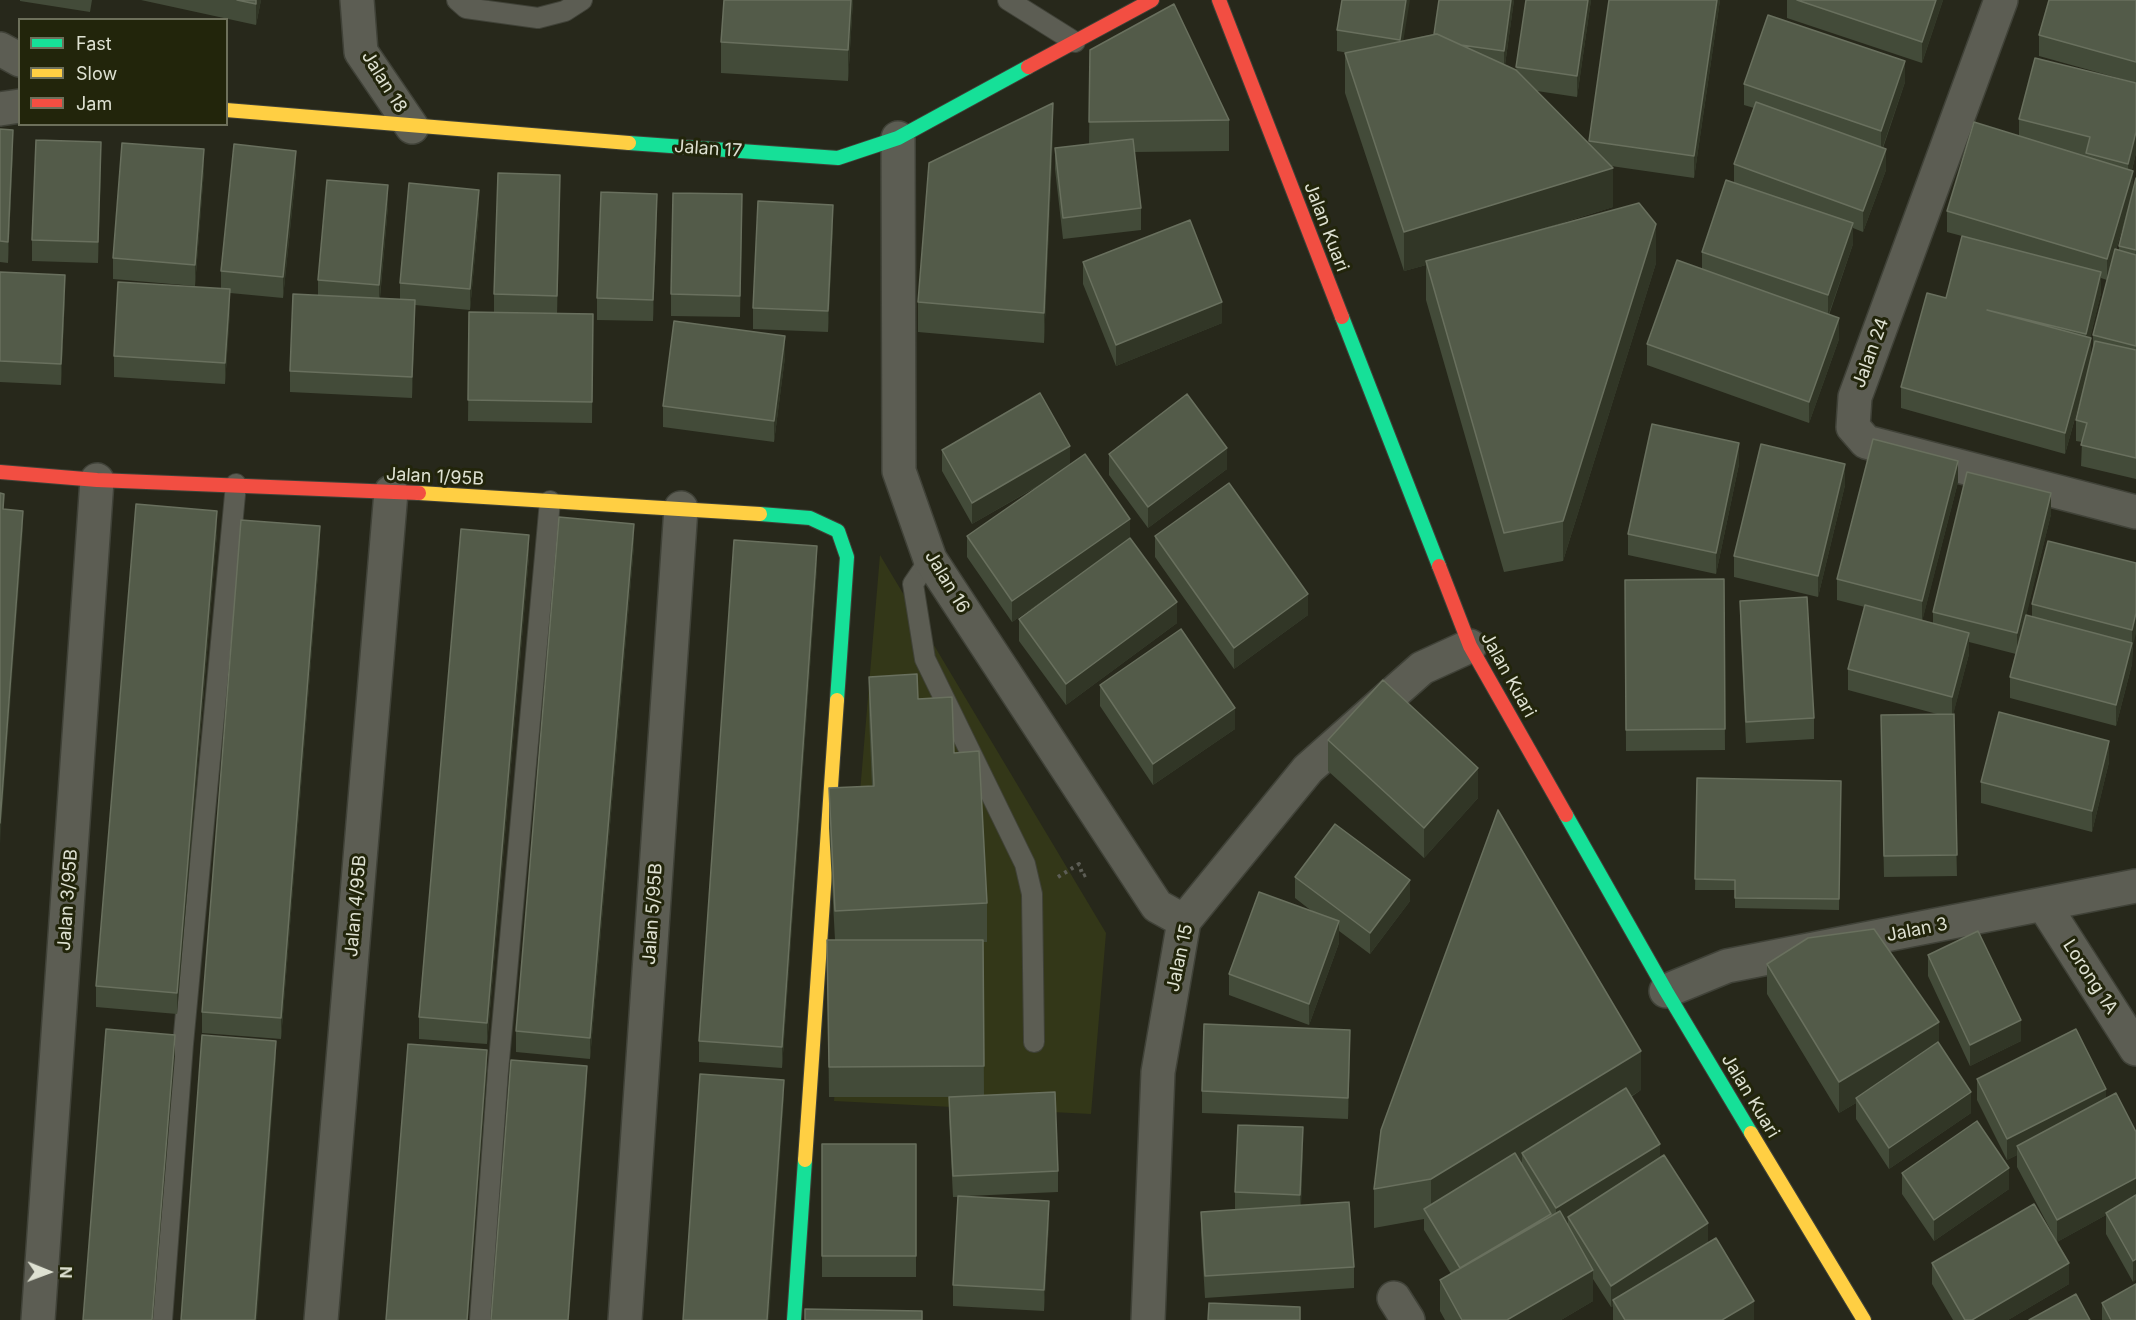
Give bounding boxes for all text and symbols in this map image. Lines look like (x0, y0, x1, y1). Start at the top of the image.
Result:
legend (18, 18, 228, 126)
text: Fast (76, 33, 112, 54)
street label: Jalan 18 (357, 47, 411, 117)
text: Slow (76, 63, 117, 84)
text: Jam (76, 93, 112, 114)
street label: Jalan 17 (673, 136, 743, 162)
street label: Jalan Kuari (1299, 179, 1353, 275)
street label: Jalan 24 (1848, 315, 1894, 391)
street label: Jalan 1/95B (385, 464, 485, 490)
street label: Jalan 16 (920, 547, 974, 617)
street label: Jalan Kuari (1476, 629, 1540, 721)
street label: Jalan 3/95B (54, 848, 82, 952)
street label: Jalan 4/95B (341, 854, 371, 958)
street label: Jalan 5/95B (639, 862, 667, 966)
street label: Jalan 3 (1885, 914, 1949, 946)
street label: Jalan 15 (1162, 922, 1198, 994)
street label: Lorong 1A (2058, 936, 2122, 1018)
street label: Jalan Kuari (1716, 1050, 1784, 1142)
north arrow (18, 1242, 78, 1302)
text: N (56, 1266, 76, 1279)

